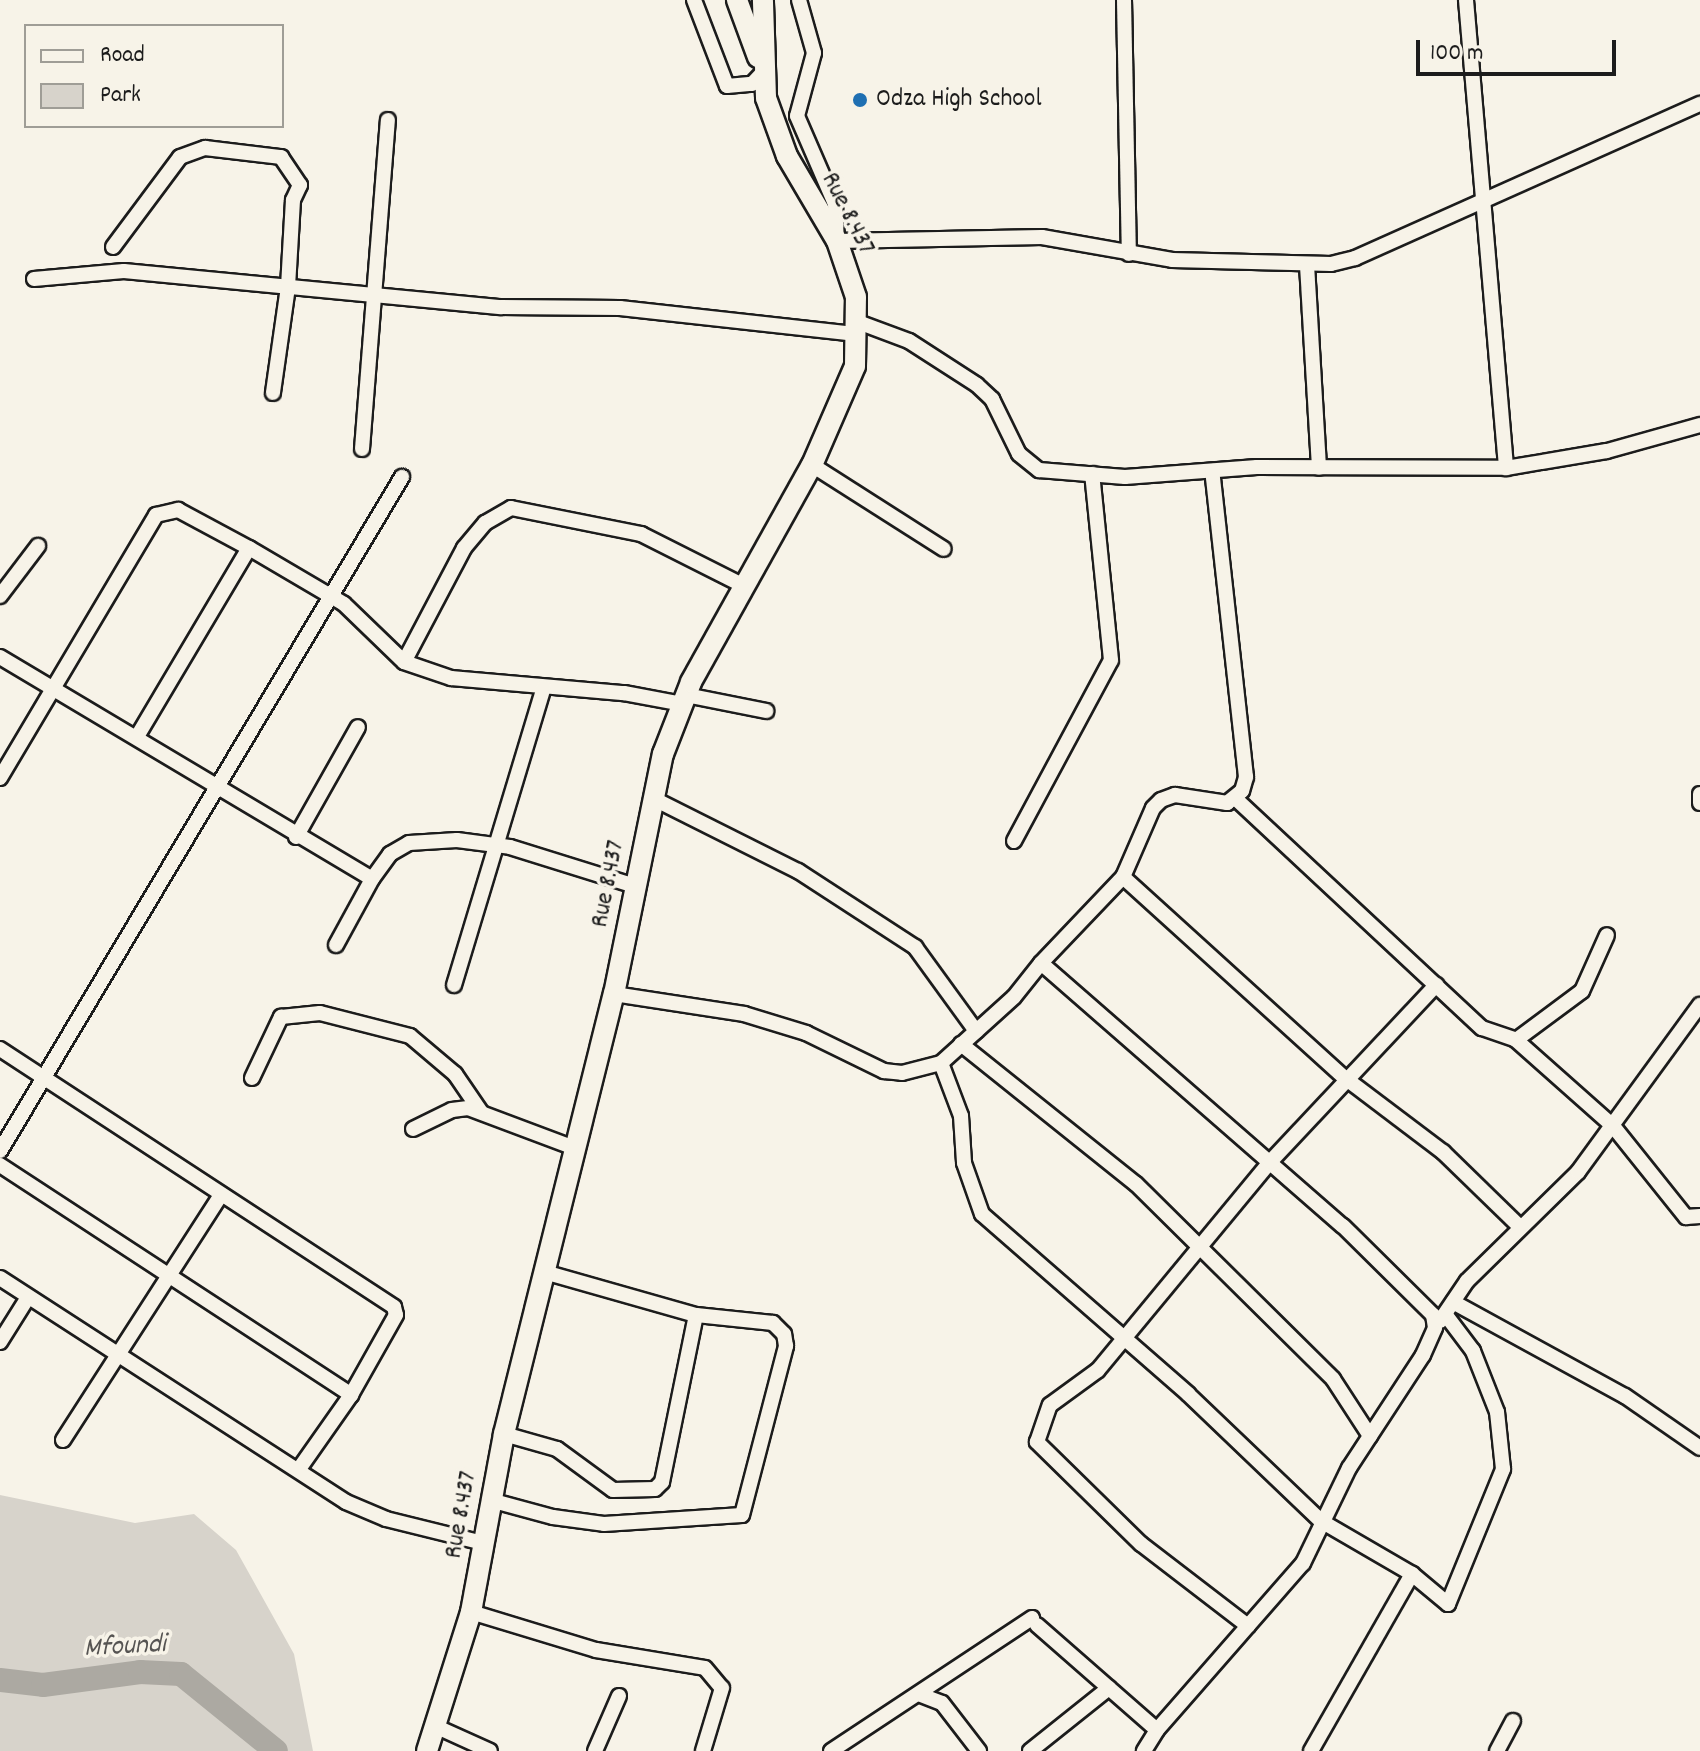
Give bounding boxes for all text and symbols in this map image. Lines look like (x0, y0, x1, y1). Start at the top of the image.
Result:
legend (24, 24, 284, 128)
scale bar (1420, 24, 1620, 74)
text: 100 m (1430, 37, 1483, 71)
text: Road (100, 39, 145, 73)
text: Park (100, 79, 141, 113)
place label: Odza High School (876, 84, 1042, 116)
marker: Odza High School (851, 91, 869, 109)
street label: Rue 8.437 (813, 168, 881, 260)
street label: Rue 8.437 (585, 838, 633, 930)
street label: Rue 8.437 (439, 1469, 485, 1561)
water label: Mfoundi (83, 1629, 167, 1667)

